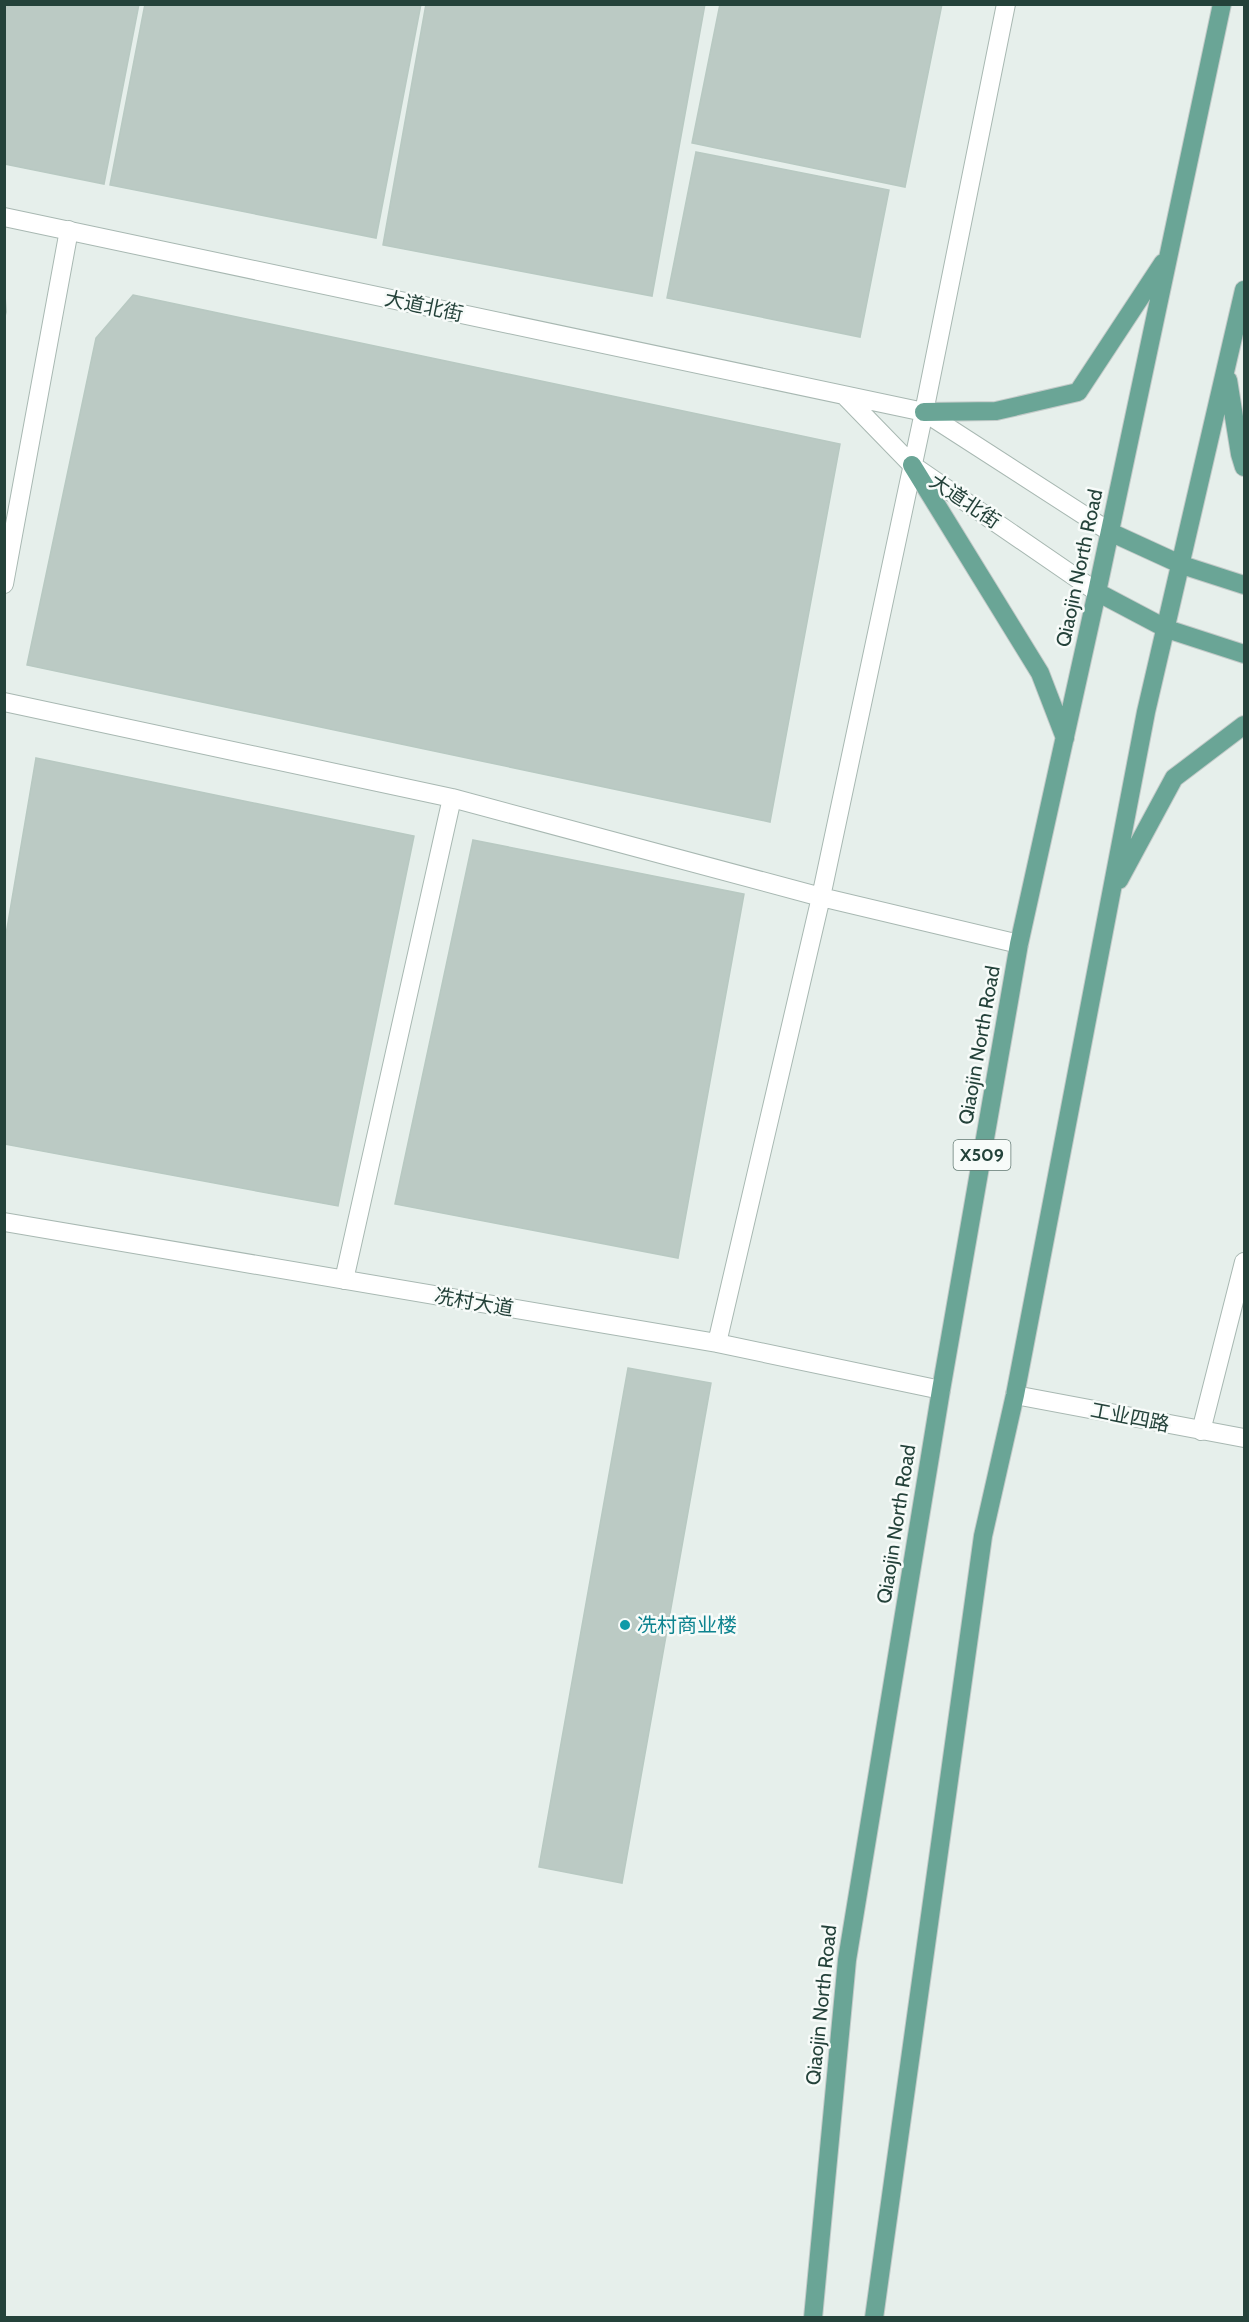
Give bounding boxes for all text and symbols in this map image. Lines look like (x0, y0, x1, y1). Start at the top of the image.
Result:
street label: 大道北街 (382, 286, 466, 326)
street label: 大道北街 (925, 469, 1005, 533)
street label: Qiaojin North Road (1051, 487, 1107, 649)
street label: Qiaojin North Road (953, 964, 1005, 1126)
road number: X509 (954, 1140, 1010, 1170)
street label: 冼村大道 (433, 1283, 515, 1321)
street label: 工业四路 (1088, 1398, 1172, 1436)
street label: Qiaojin North Road (872, 1443, 920, 1605)
place label: 冼村商业楼 (637, 1613, 737, 1637)
marker: 冼村商业楼 (618, 1618, 632, 1632)
street label: Qiaojin North Road (801, 1924, 841, 2086)

